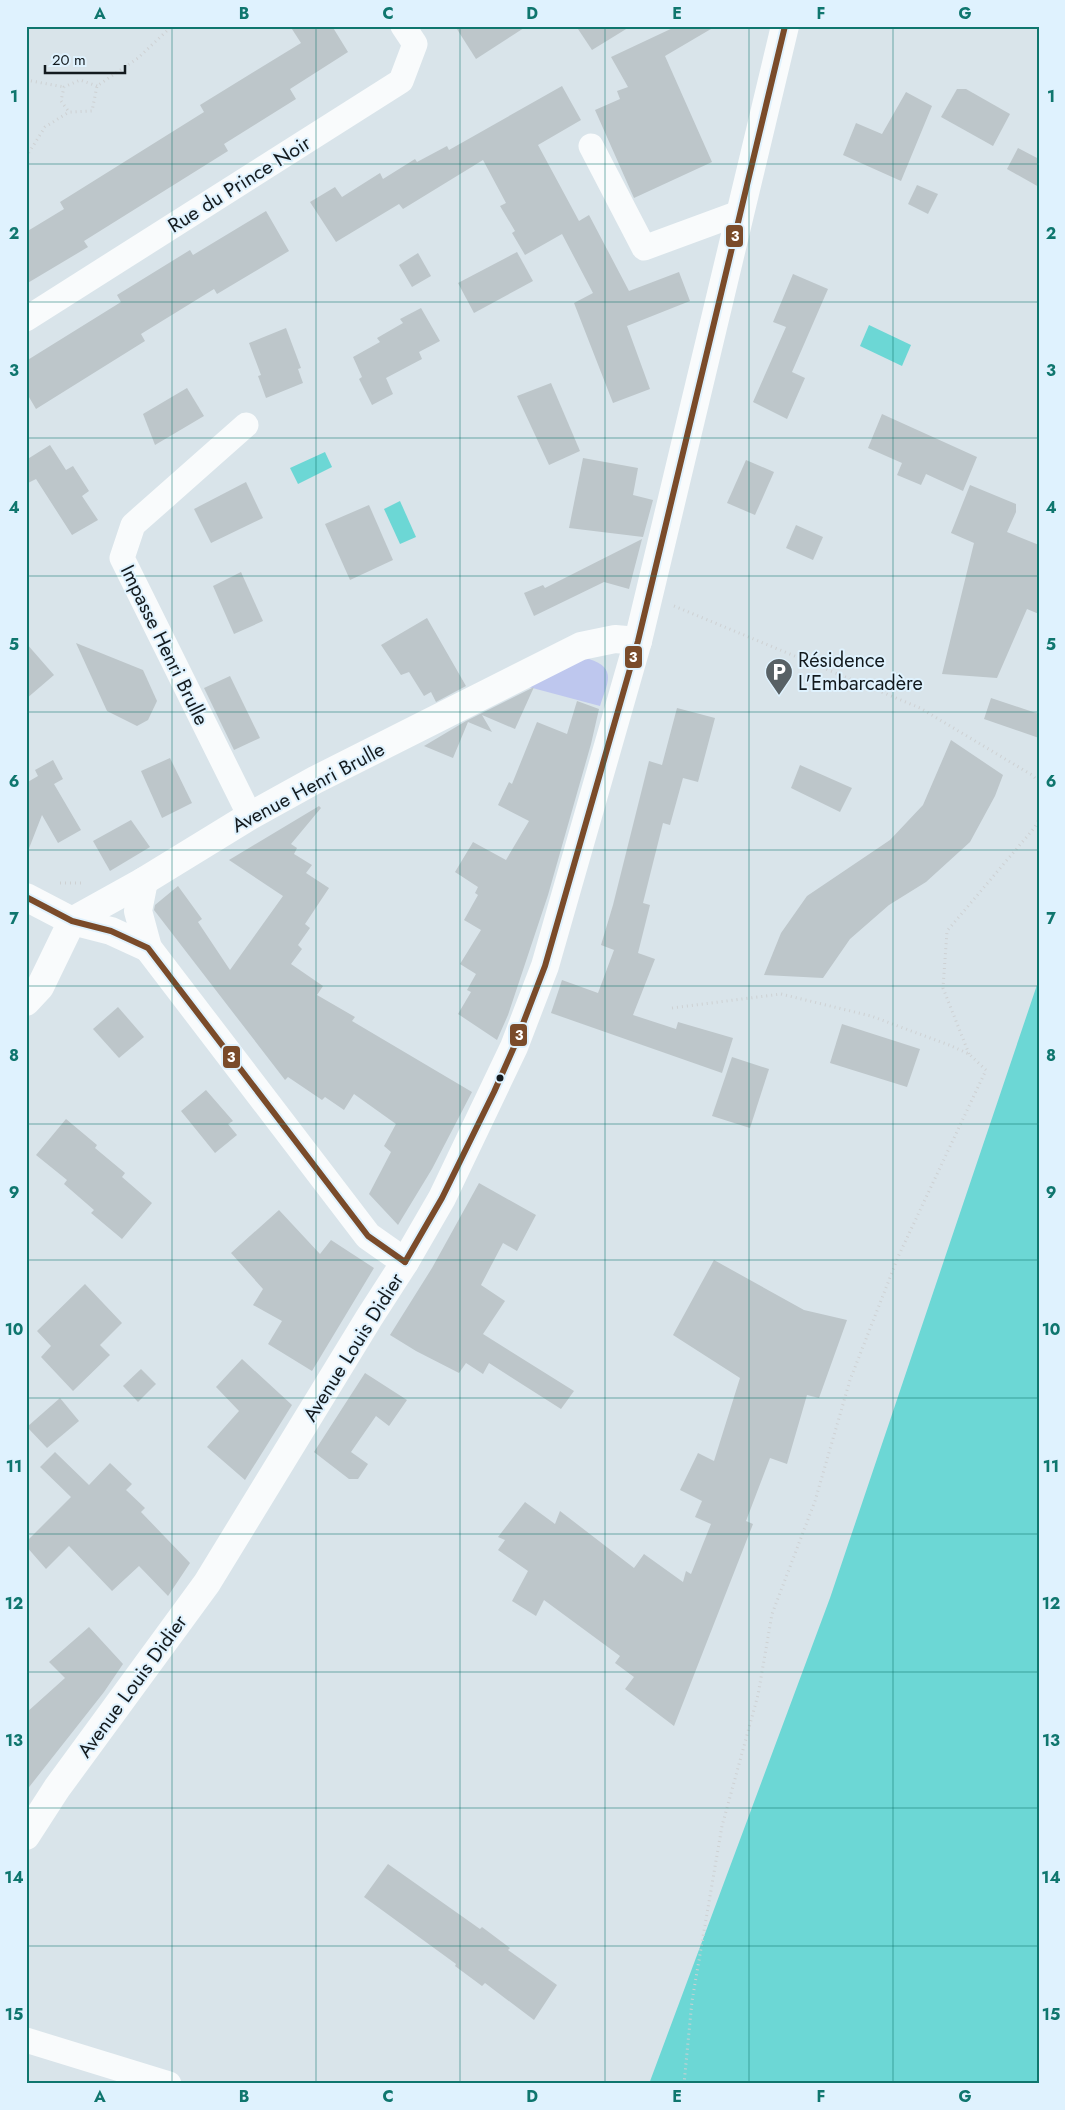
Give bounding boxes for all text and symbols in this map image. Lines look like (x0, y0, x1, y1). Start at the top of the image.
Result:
text: A (93, 2, 106, 25)
text: B (239, 2, 249, 25)
text: C (382, 2, 394, 25)
text: D (526, 2, 538, 25)
text: E (672, 2, 682, 25)
text: F (817, 2, 825, 25)
text: G (958, 2, 972, 25)
scale bar (45, 42, 125, 74)
text: 20 m (52, 49, 86, 71)
text: 1 (10, 85, 18, 108)
text: 1 (1047, 85, 1055, 108)
street label: Rue du Prince Noir (162, 129, 316, 240)
text: 2 (9, 222, 19, 245)
text: 2 (1046, 222, 1056, 245)
line badge: 3 (725, 224, 744, 248)
text: 3 (731, 226, 740, 246)
text: 3 (9, 359, 19, 382)
text: 3 (1046, 359, 1056, 382)
text: 4 (8, 496, 20, 519)
text: 4 (1045, 496, 1057, 519)
street label: Impasse Henri Brulle (113, 560, 216, 730)
text: 5 (9, 633, 19, 656)
text: 5 (1046, 633, 1056, 656)
line badge: 3 (624, 645, 643, 669)
place label: Résidence L'Embarcadère (798, 646, 923, 698)
text: 3 (629, 647, 638, 667)
parking icon: Résidence L'Embarcadère (764, 657, 794, 696)
street label: Avenue Henri Brulle (227, 735, 390, 840)
text: 6 (9, 770, 19, 793)
text: 6 (1046, 770, 1056, 793)
text: 7 (9, 907, 19, 930)
text: 7 (1046, 907, 1056, 930)
line badge: 3 (509, 1023, 528, 1047)
text: 3 (515, 1025, 524, 1045)
text: 8 (9, 1044, 19, 1067)
text: 8 (1046, 1044, 1056, 1067)
line badge: 3 (222, 1045, 241, 1069)
text: 3 (227, 1047, 236, 1067)
unlabelled marker (495, 1073, 505, 1083)
text: 9 (9, 1181, 19, 1204)
text: 9 (1046, 1181, 1056, 1204)
street label: Avenue Louis Didier (296, 1267, 411, 1427)
text: 10 (5, 1318, 23, 1341)
text: 10 (1042, 1318, 1060, 1341)
text: 11 (6, 1455, 22, 1478)
text: 11 (1043, 1455, 1059, 1478)
text: 12 (5, 1592, 23, 1615)
text: 12 (1042, 1592, 1060, 1615)
street label: Avenue Louis Didier (71, 1609, 194, 1764)
text: 13 (5, 1729, 23, 1752)
text: 13 (1042, 1729, 1060, 1752)
text: 14 (4, 1866, 24, 1889)
text: 14 (1041, 1866, 1061, 1889)
text: 15 (5, 2003, 23, 2026)
text: 15 (1042, 2003, 1060, 2026)
text: A (93, 2085, 106, 2108)
text: B (239, 2085, 249, 2108)
text: C (382, 2085, 394, 2108)
text: D (526, 2085, 538, 2108)
text: E (672, 2085, 682, 2108)
text: F (817, 2085, 825, 2108)
text: G (958, 2085, 972, 2108)

